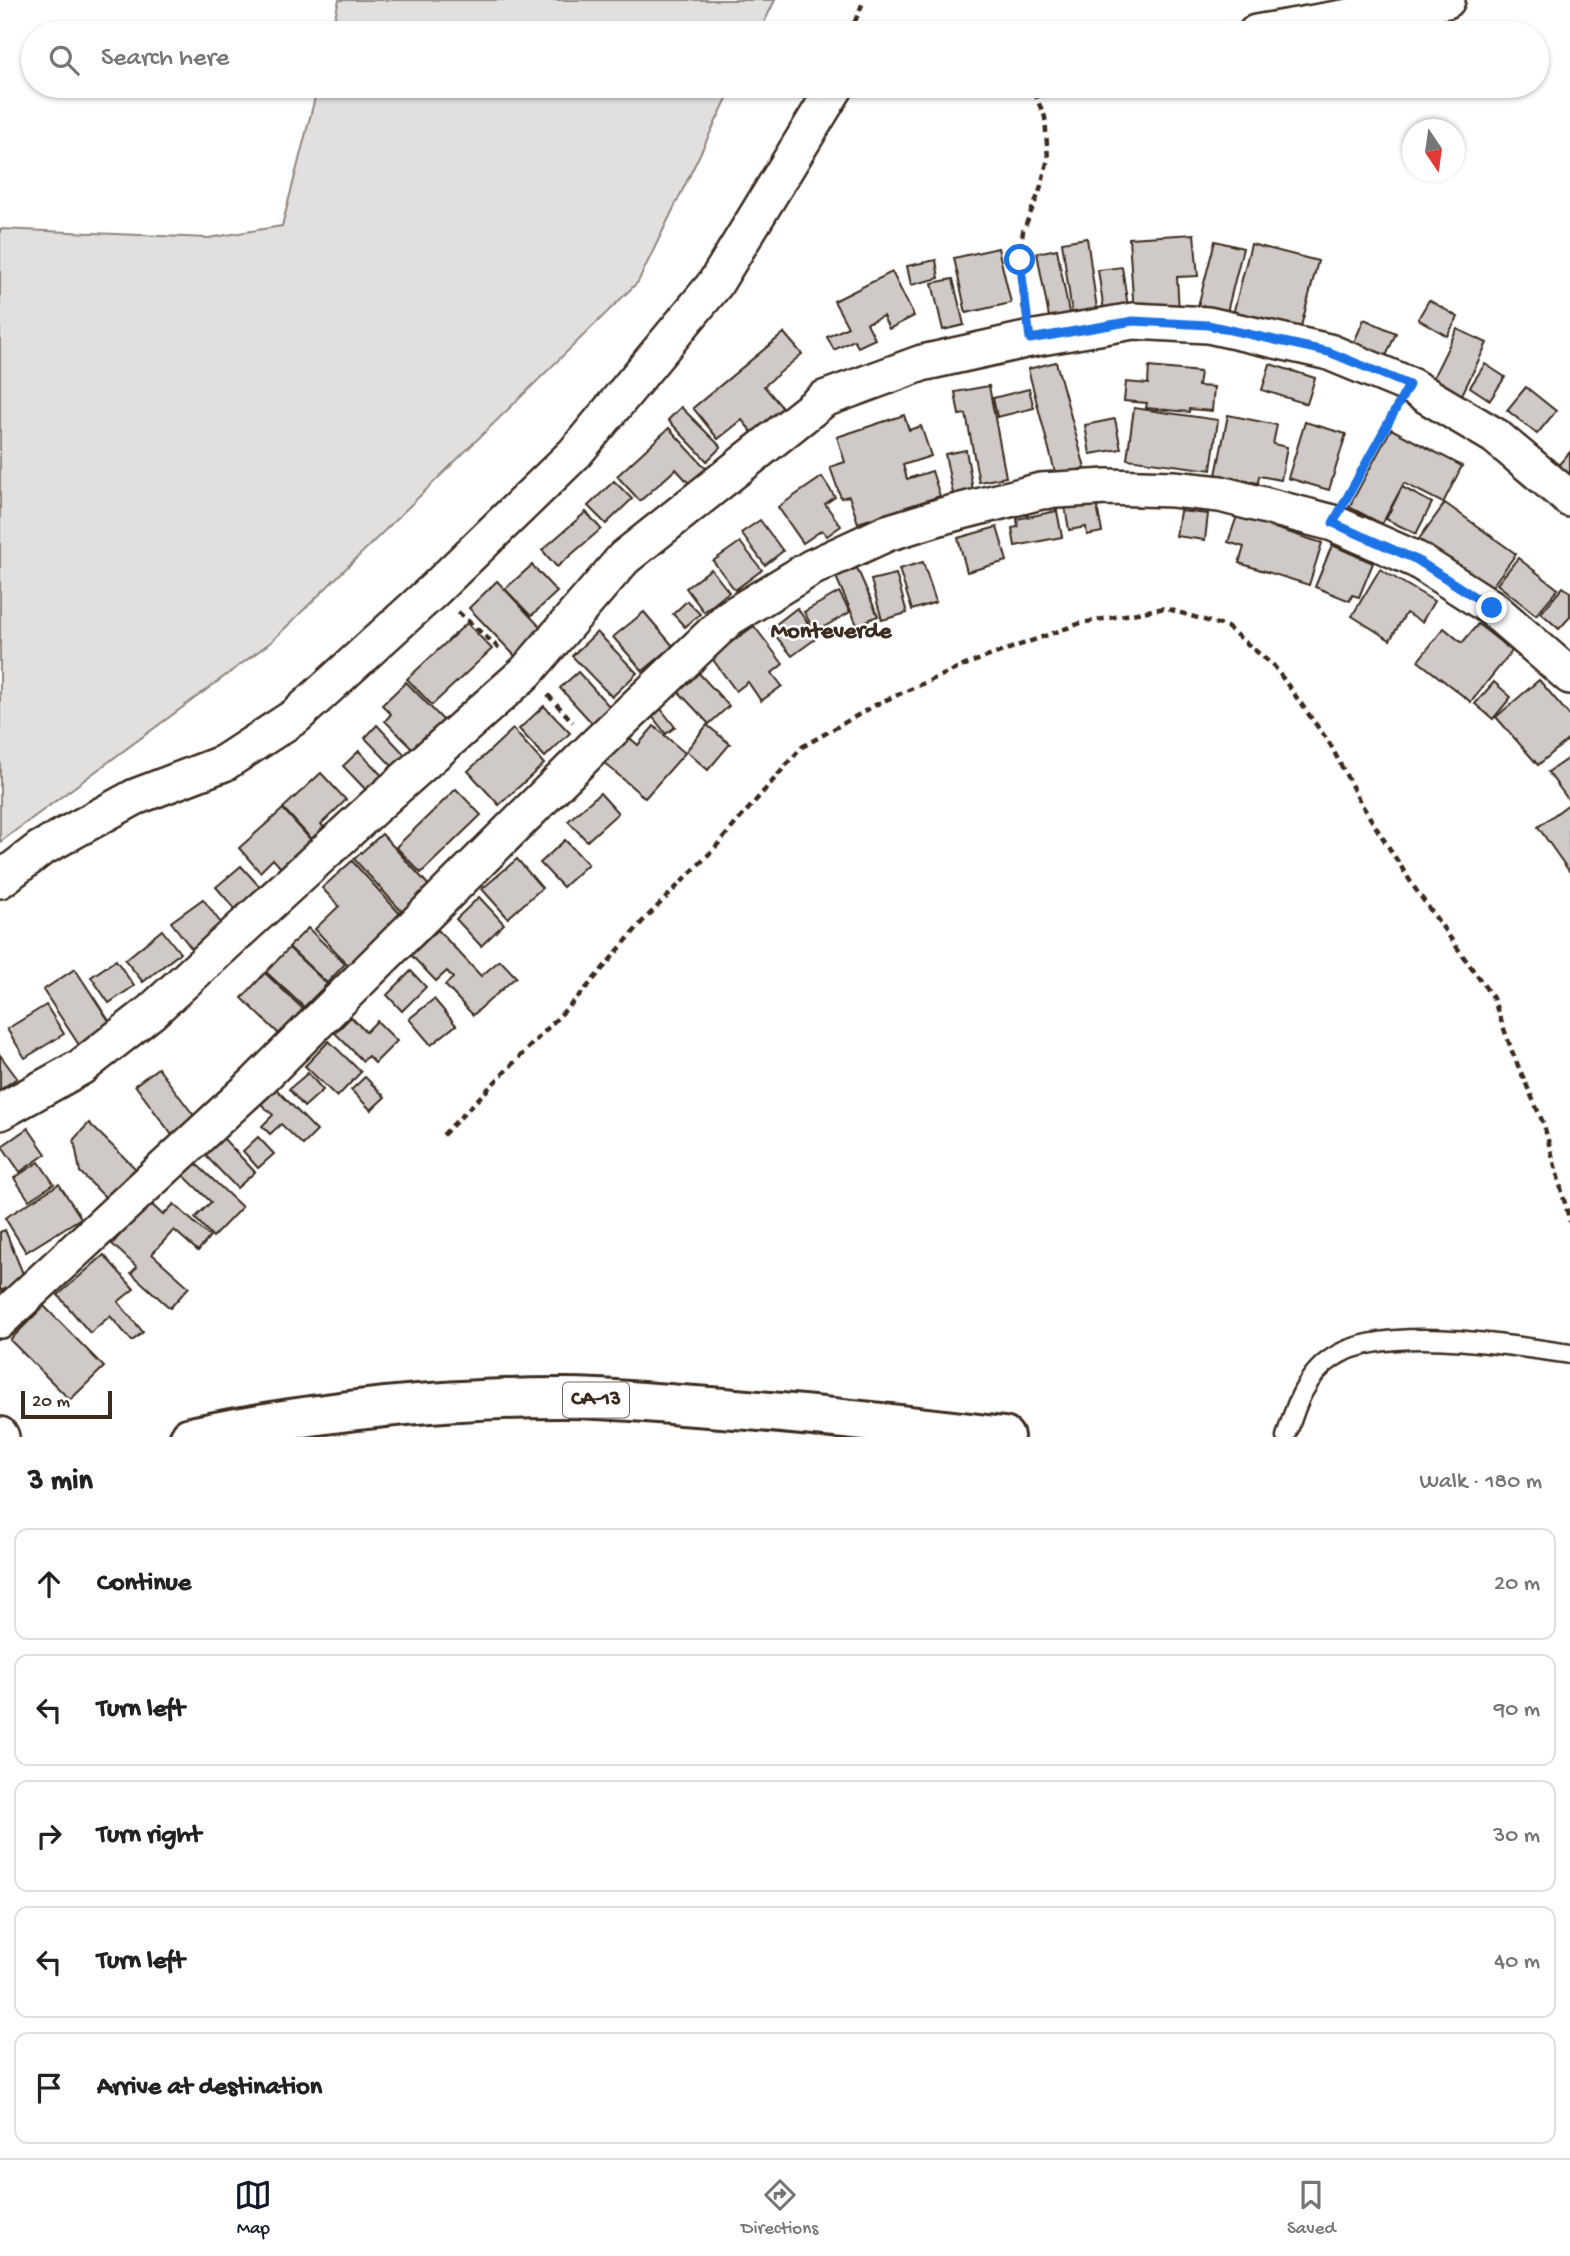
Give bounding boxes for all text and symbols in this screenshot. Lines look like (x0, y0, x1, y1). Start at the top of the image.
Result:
search box (21, 21, 1549, 98)
icon: search (45, 41, 83, 79)
text: Search here (101, 44, 229, 75)
north arrow (1402, 119, 1465, 182)
route start (1004, 244, 1035, 275)
route end (1476, 592, 1507, 623)
district label: Monteverde (771, 618, 893, 647)
road number: CA-13 (563, 1382, 629, 1418)
scale bar (21, 1388, 112, 1420)
text: 20 m (32, 1391, 70, 1414)
text: 3 min (28, 1465, 93, 1500)
text: Walk · 180 m (1420, 1469, 1542, 1496)
icon: ahead (30, 1565, 68, 1603)
text: Continue (97, 1569, 191, 1600)
text: 20 m (1494, 1571, 1540, 1598)
icon: left (30, 1691, 68, 1729)
text: Turn left (97, 1695, 185, 1726)
text: 90 m (1494, 1697, 1540, 1724)
icon: right (30, 1817, 68, 1855)
text: Turn right (97, 1821, 201, 1852)
text: 30 m (1493, 1823, 1540, 1850)
icon: left (30, 1943, 68, 1981)
text: Turn left (97, 1947, 185, 1978)
text: 40 m (1494, 1949, 1540, 1976)
icon: arrive (30, 2069, 68, 2107)
text: Arrive at destination (97, 2073, 322, 2104)
tab: Map (234, 2176, 272, 2241)
tab: Directions (741, 2176, 818, 2241)
tab: Saved (1287, 2176, 1336, 2241)

